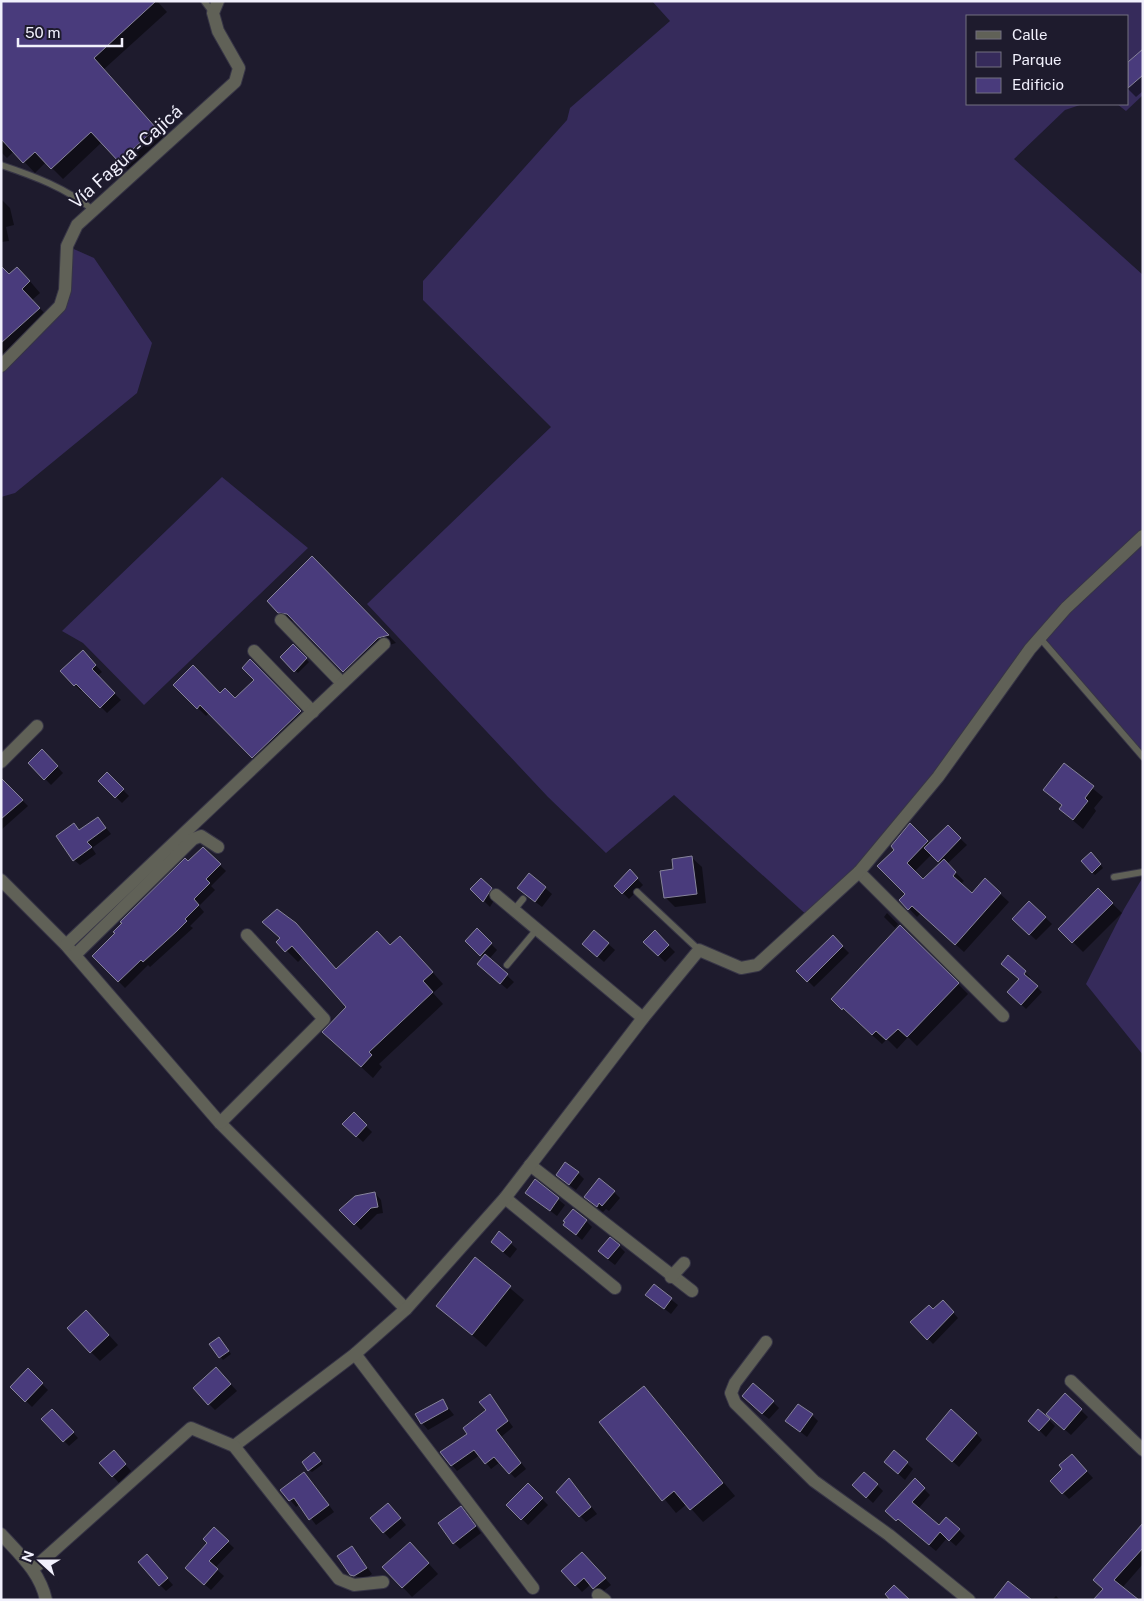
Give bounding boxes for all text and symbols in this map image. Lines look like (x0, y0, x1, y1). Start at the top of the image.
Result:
scale bar (18, 15, 121, 47)
legend (966, 15, 1129, 105)
text: 50 m (25, 24, 60, 41)
text: Calle (1012, 26, 1048, 43)
text: Parque (1012, 51, 1062, 68)
text: Edificio (1012, 76, 1064, 93)
street label: Vía Fagua - Cajicá (65, 101, 186, 213)
north arrow (15, 1536, 65, 1586)
text: N (18, 1548, 37, 1564)

